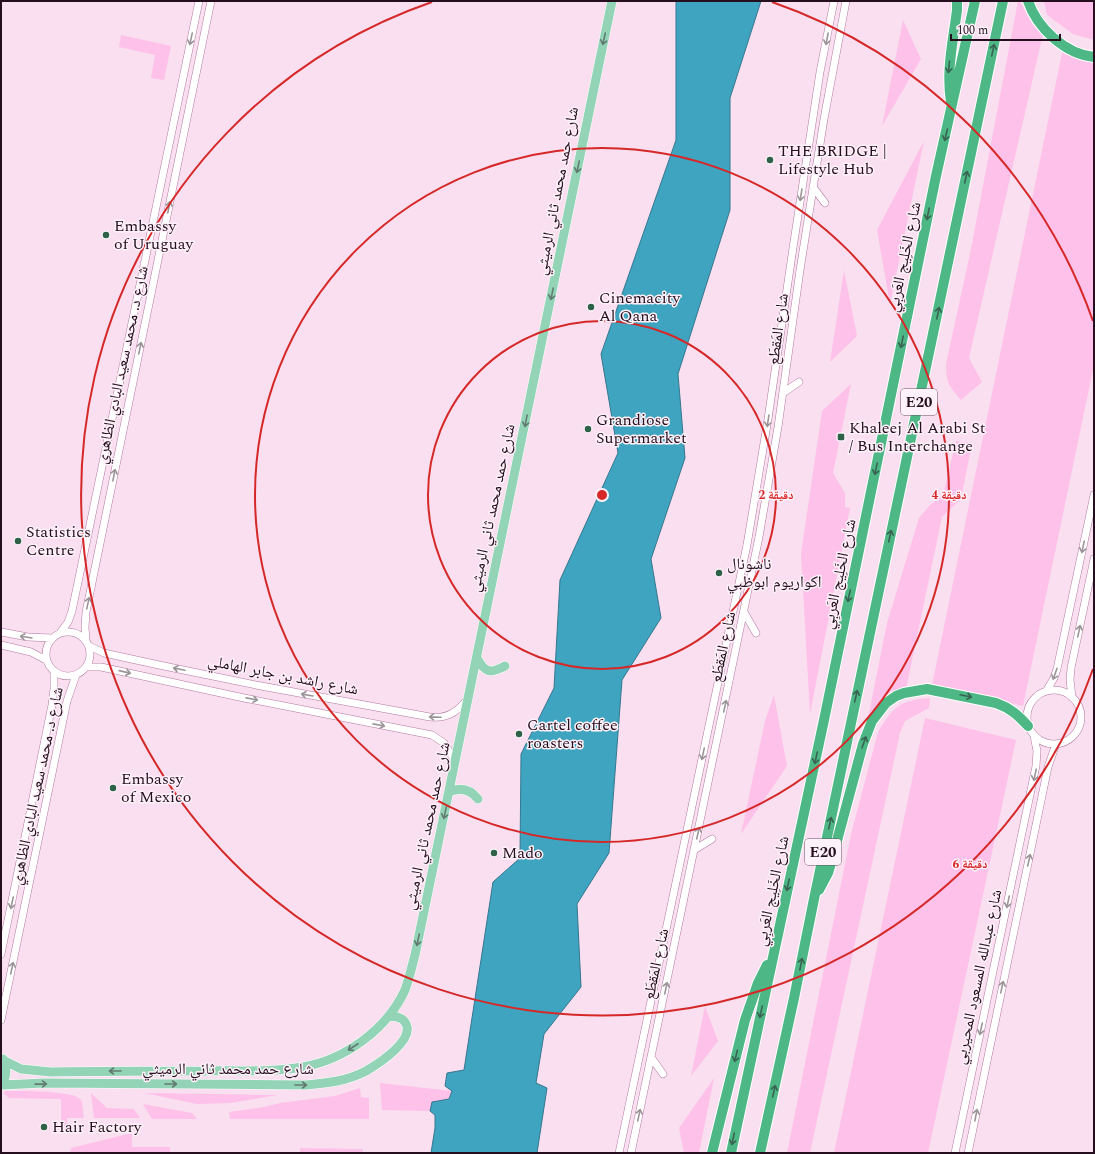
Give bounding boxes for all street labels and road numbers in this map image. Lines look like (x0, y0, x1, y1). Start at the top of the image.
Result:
street label: شارع حمد محمد ثاني الرميثي (529, 105, 585, 277)
street label: شارع الخَلِيج العَربِي (881, 200, 927, 314)
street label: شارع د. محمد سعيد البادي الظاهري (89, 264, 155, 466)
street label: شارع المَقطَع (761, 292, 795, 366)
road number: E20 (901, 389, 937, 415)
street label: شارع حمد محمد ثاني الرميثي (462, 422, 522, 594)
street label: شارع الخَلِيج العَربِي (816, 517, 862, 631)
street label: شارع المَقطَع (704, 609, 742, 685)
street label: شارع راشد بن جابر الهاملي (206, 649, 360, 701)
street label: شارع د. محمد سعيد البادي الظاهري (4, 685, 70, 887)
street label: شارع حمد محمد ثاني الرميثي (397, 740, 457, 912)
street label: شارع الخَلِيج العَربِي (749, 834, 795, 948)
road number: E20 (805, 839, 841, 865)
street label: شارع عبدالله المسعود المحيربي (948, 887, 1008, 1067)
street label: شارع المَقطَع (637, 926, 675, 1002)
street label: شارع حمد محمد ثاني الرميثي (142, 1057, 314, 1081)

